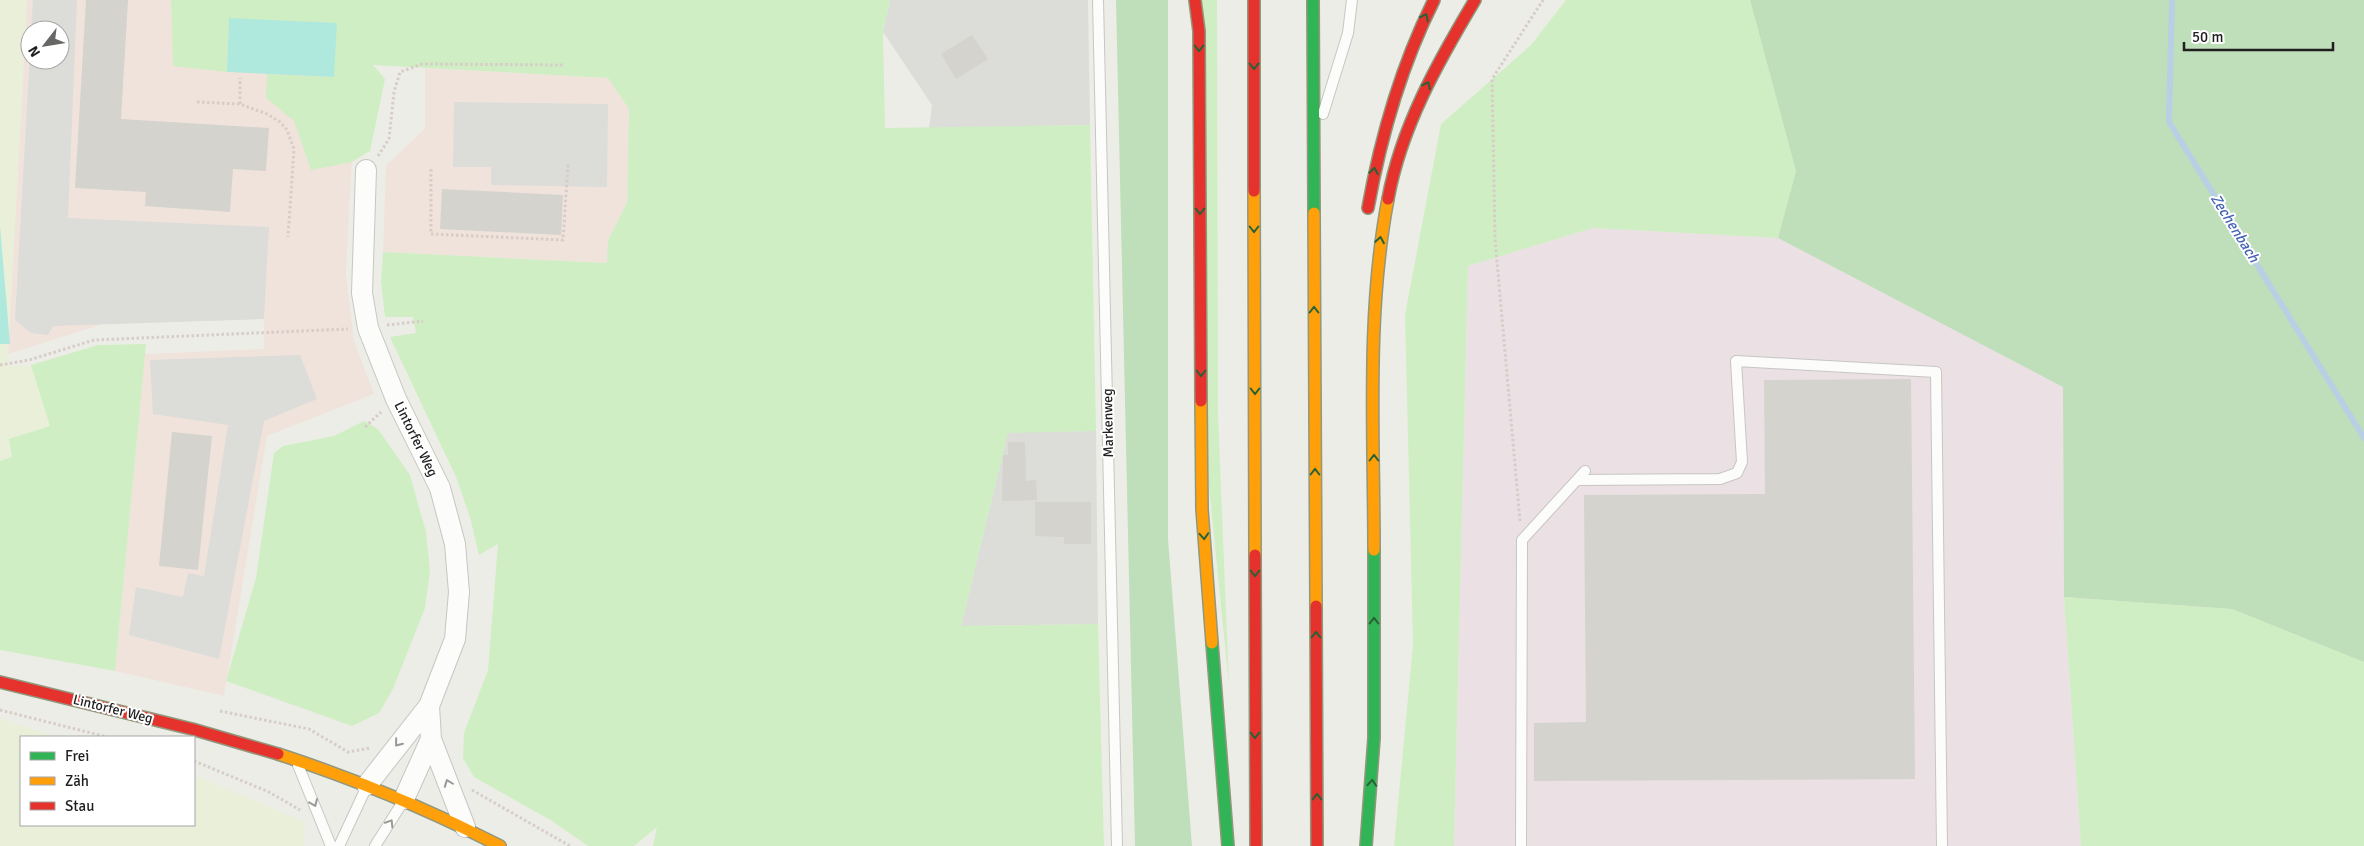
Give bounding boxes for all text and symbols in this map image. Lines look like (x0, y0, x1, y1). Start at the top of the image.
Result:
one-way arrow (1419, 14, 1429, 23)
north arrow (20, 20, 70, 70)
scale bar (2184, 20, 2333, 52)
text: 50 m (2192, 28, 2223, 46)
text: N (24, 43, 44, 60)
one-way arrow (1194, 45, 1204, 53)
one-way arrow (1249, 62, 1259, 70)
one-way arrow (1421, 81, 1431, 90)
one-way arrow (1369, 167, 1379, 176)
water label: Zechenbach (2207, 191, 2264, 266)
one-way arrow (1195, 208, 1205, 215)
one-way arrow (1249, 225, 1259, 233)
one-way arrow (1375, 236, 1385, 245)
one-way arrow (1309, 306, 1319, 314)
one-way arrow (1196, 370, 1206, 378)
street label: Markenweg (1099, 388, 1117, 458)
one-way arrow (1250, 388, 1260, 395)
street label: Lintorfer Weg (390, 399, 442, 479)
one-way arrow (1369, 454, 1379, 462)
one-way arrow (1310, 468, 1320, 476)
one-way arrow (1199, 532, 1210, 540)
one-way arrow (1250, 569, 1260, 577)
one-way arrow (1369, 617, 1379, 624)
one-way arrow (1311, 631, 1321, 638)
street label: Lintorfer Weg (71, 691, 155, 727)
one-way arrow (1250, 732, 1260, 739)
legend (20, 736, 195, 826)
one-way arrow (396, 737, 404, 746)
text: Frei (65, 747, 89, 765)
text: Zäh (65, 772, 89, 790)
one-way arrow (444, 779, 454, 788)
one-way arrow (1366, 779, 1377, 787)
one-way arrow (1312, 793, 1322, 801)
text: Stau (65, 797, 94, 815)
one-way arrow (307, 798, 318, 807)
one-way arrow (383, 819, 393, 828)

